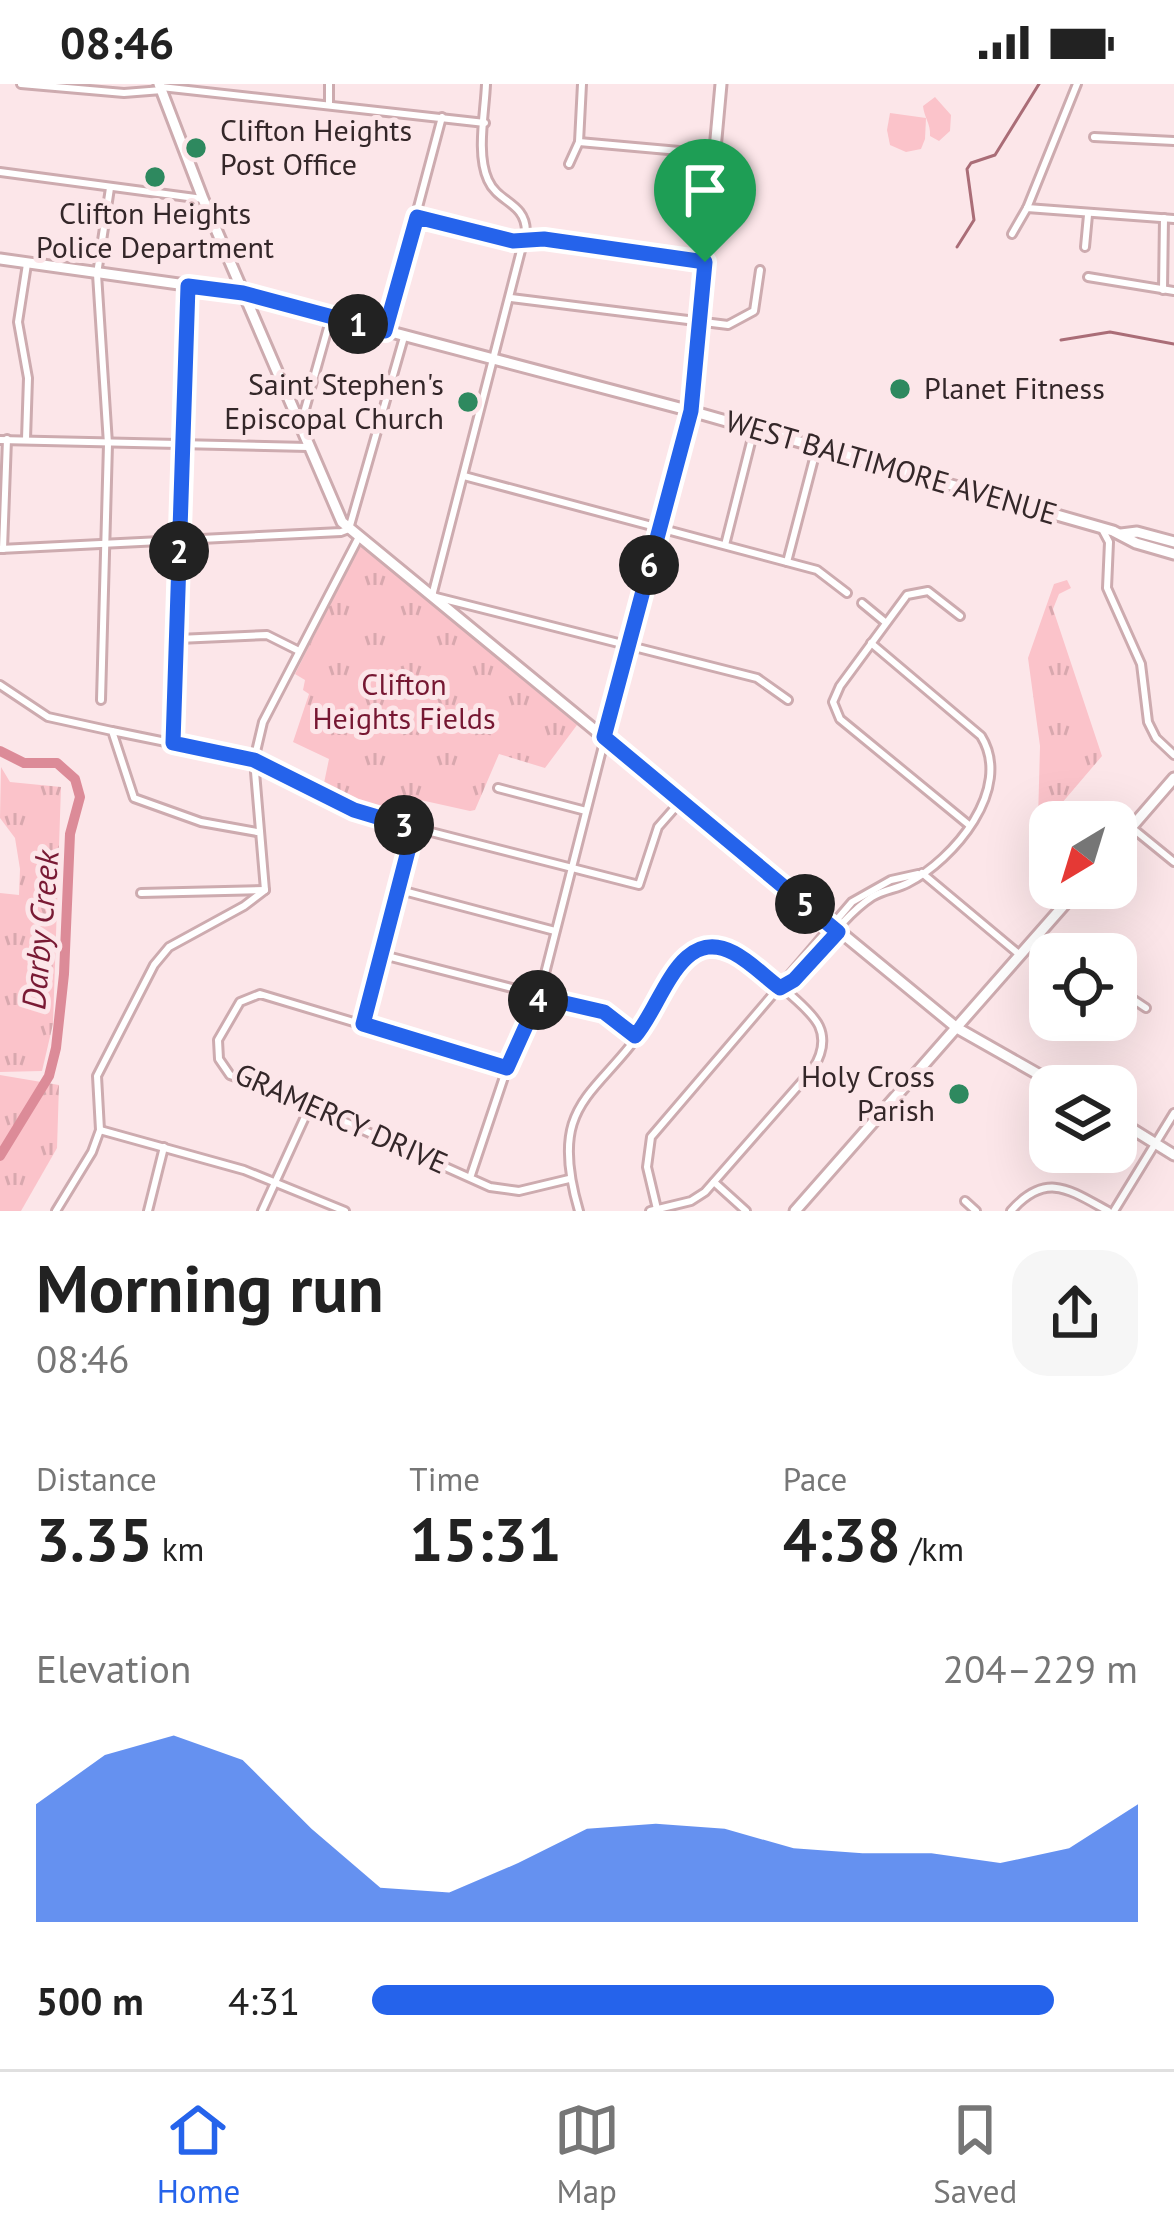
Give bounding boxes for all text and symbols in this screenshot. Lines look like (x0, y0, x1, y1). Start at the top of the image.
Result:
text: 08:46 (60, 13, 174, 71)
place label: Clifton Heights Post Office (220, 110, 412, 183)
marker: Clifton Heights Post Office (183, 135, 209, 161)
pin (654, 139, 756, 262)
icon: arrive (672, 157, 738, 223)
marker: Clifton Heights Police Department (142, 164, 168, 190)
place label: Clifton Heights Police Department (36, 193, 274, 266)
pin: 1 (328, 294, 388, 354)
text: 1 (349, 302, 367, 345)
place label: Saint Stephen's Episcopal Church (224, 364, 444, 437)
place label: Planet Fitness (924, 368, 1105, 407)
marker: Planet Fitness (887, 376, 913, 402)
marker: Saint Stephen's Episcopal Church (455, 389, 481, 415)
street label: WEST BALTIMORE AVENUE (721, 401, 1062, 533)
pin: 2 (149, 521, 209, 581)
text: 2 (170, 529, 188, 572)
pin: 6 (619, 535, 679, 595)
text: 6 (640, 543, 658, 586)
park label: Clifton Heights Fields (312, 664, 496, 737)
pin: 3 (374, 795, 434, 855)
north arrow (1029, 801, 1137, 909)
map controls (1029, 801, 1137, 1173)
text: 3 (395, 803, 413, 846)
water label: Darby Creek (11, 847, 68, 1011)
pin: 5 (775, 874, 835, 934)
text: 5 (796, 882, 814, 925)
button: locate (1029, 933, 1137, 1041)
pin: 4 (508, 970, 568, 1030)
text: 4 (529, 978, 547, 1021)
street label: GRAMERCY DRIVE (229, 1053, 454, 1182)
place label: Holy Cross Parish (801, 1056, 935, 1129)
button: layers (1029, 1065, 1137, 1173)
marker: Holy Cross Parish (946, 1081, 972, 1107)
text: Morning run (36, 1245, 384, 1330)
button: share (1012, 1250, 1138, 1376)
text: 08:46 (36, 1333, 130, 1384)
text: Distance (36, 1457, 157, 1500)
text: Time (409, 1457, 480, 1500)
text: Pace (783, 1457, 847, 1500)
text: 3.35 (36, 1500, 153, 1578)
text: 15:31 (409, 1500, 562, 1578)
text: 4:38 (783, 1500, 901, 1578)
text: km (153, 1527, 204, 1570)
text: /km (901, 1527, 964, 1570)
text: Elevation (36, 1643, 191, 1694)
text: 204–229 m (943, 1643, 1138, 1694)
text: 500 m (36, 1975, 144, 2026)
text: 4:31 (228, 1975, 300, 2026)
tab: Home (157, 2097, 240, 2212)
tab: Map (554, 2097, 620, 2212)
tab: Saved (933, 2097, 1017, 2212)

